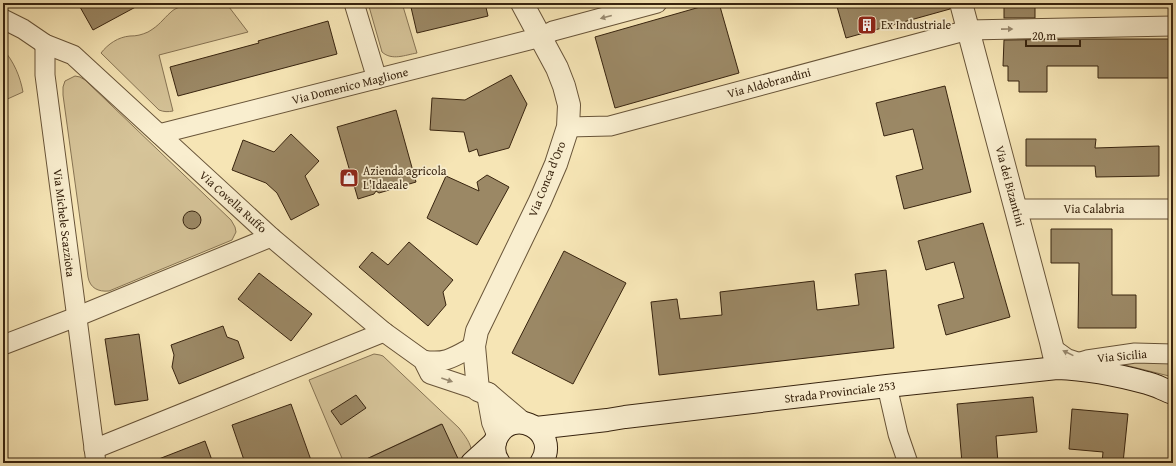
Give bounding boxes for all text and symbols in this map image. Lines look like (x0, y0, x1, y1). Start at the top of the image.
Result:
one-way arrow (599, 14, 611, 20)
building icon: Ex Industriale (856, 14, 878, 36)
place label: Ex Industriale (881, 16, 952, 33)
scale bar (1026, 22, 1080, 48)
one-way arrow (1001, 26, 1014, 32)
text: 20 m (1032, 27, 1056, 44)
street label: Via Domenico Maglione (290, 63, 410, 108)
street label: Via Aldobrandini (725, 63, 813, 102)
street label: Via Conca d'Oro (524, 138, 569, 219)
street label: Via dei Bizantini (992, 144, 1030, 229)
place label: Azienda agricola L'Idaeale (363, 162, 447, 193)
street label: Via Covella Ruffo (196, 167, 271, 237)
shop icon: Azienda agricola L'Idaeale (338, 167, 360, 189)
street label: Via Michele Scazziota (49, 168, 80, 278)
street label: Via Calabria (1064, 200, 1125, 217)
street label: Via Sicilia (1096, 345, 1148, 366)
one-way arrow (1062, 349, 1074, 356)
street label: Strada Provinciale 253 (783, 376, 897, 407)
one-way arrow (441, 377, 453, 383)

